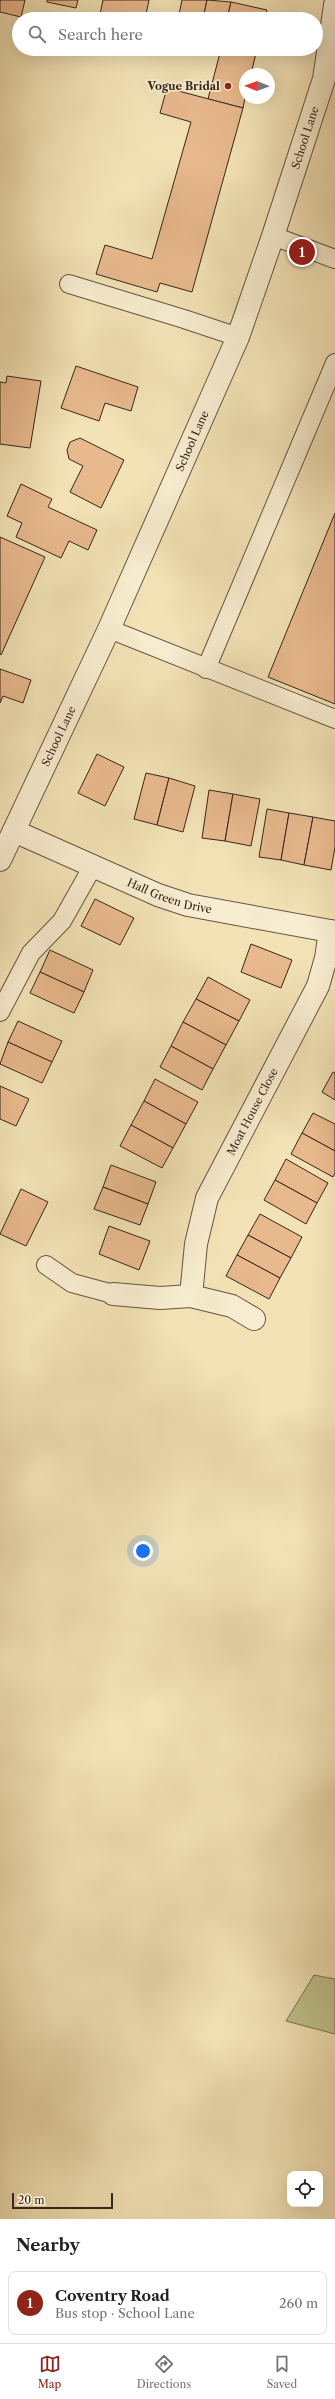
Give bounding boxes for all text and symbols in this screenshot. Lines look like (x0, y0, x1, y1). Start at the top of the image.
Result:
search box (12, 12, 323, 56)
icon: search (26, 23, 48, 45)
text: Search here (58, 25, 143, 44)
north arrow (239, 68, 275, 104)
place label: Vogue Bridal (147, 79, 220, 93)
marker: Vogue Bridal (223, 81, 233, 91)
street label: School Lane (288, 104, 322, 171)
pin: 1 (289, 237, 315, 267)
street label: School Lane (173, 408, 212, 474)
street label: School Lane (38, 704, 79, 769)
street label: Hall Green Drive (125, 875, 213, 916)
street label: Moat House Close (224, 1066, 281, 1158)
your location (133, 1541, 153, 1561)
map controls (287, 2171, 323, 2207)
button: locate (287, 2171, 323, 2207)
scale bar (12, 2191, 113, 2210)
text: 20 m (18, 2193, 44, 2207)
text: Nearby (16, 2235, 80, 2255)
text: Coventry Road (55, 2286, 170, 2305)
text: 1 (27, 2295, 33, 2311)
text: 260 m (279, 2295, 318, 2311)
text: Bus stop · School Lane (55, 2305, 195, 2321)
tab: Map (38, 2353, 61, 2391)
tab: Directions (137, 2353, 191, 2391)
tab: Saved (267, 2353, 297, 2391)

